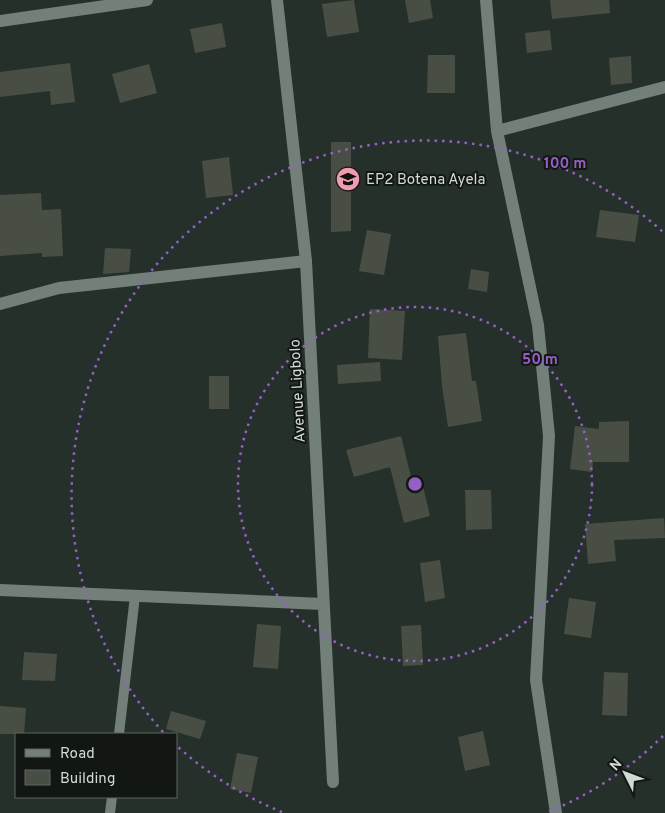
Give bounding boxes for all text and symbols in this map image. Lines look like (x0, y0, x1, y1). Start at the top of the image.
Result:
text: 100 m (544, 155, 586, 174)
school or university icon: EP2 Botena Ayela (335, 166, 361, 192)
place label: EP2 Botena Ayela (366, 171, 485, 190)
street label: Avenue Ligbolo (286, 339, 311, 443)
text: 50 m (522, 351, 558, 370)
centre of rings (406, 475, 424, 493)
legend (15, 733, 178, 798)
text: Road (60, 745, 95, 764)
north arrow (600, 748, 650, 798)
text: N (607, 756, 626, 775)
text: Building (60, 770, 115, 789)

